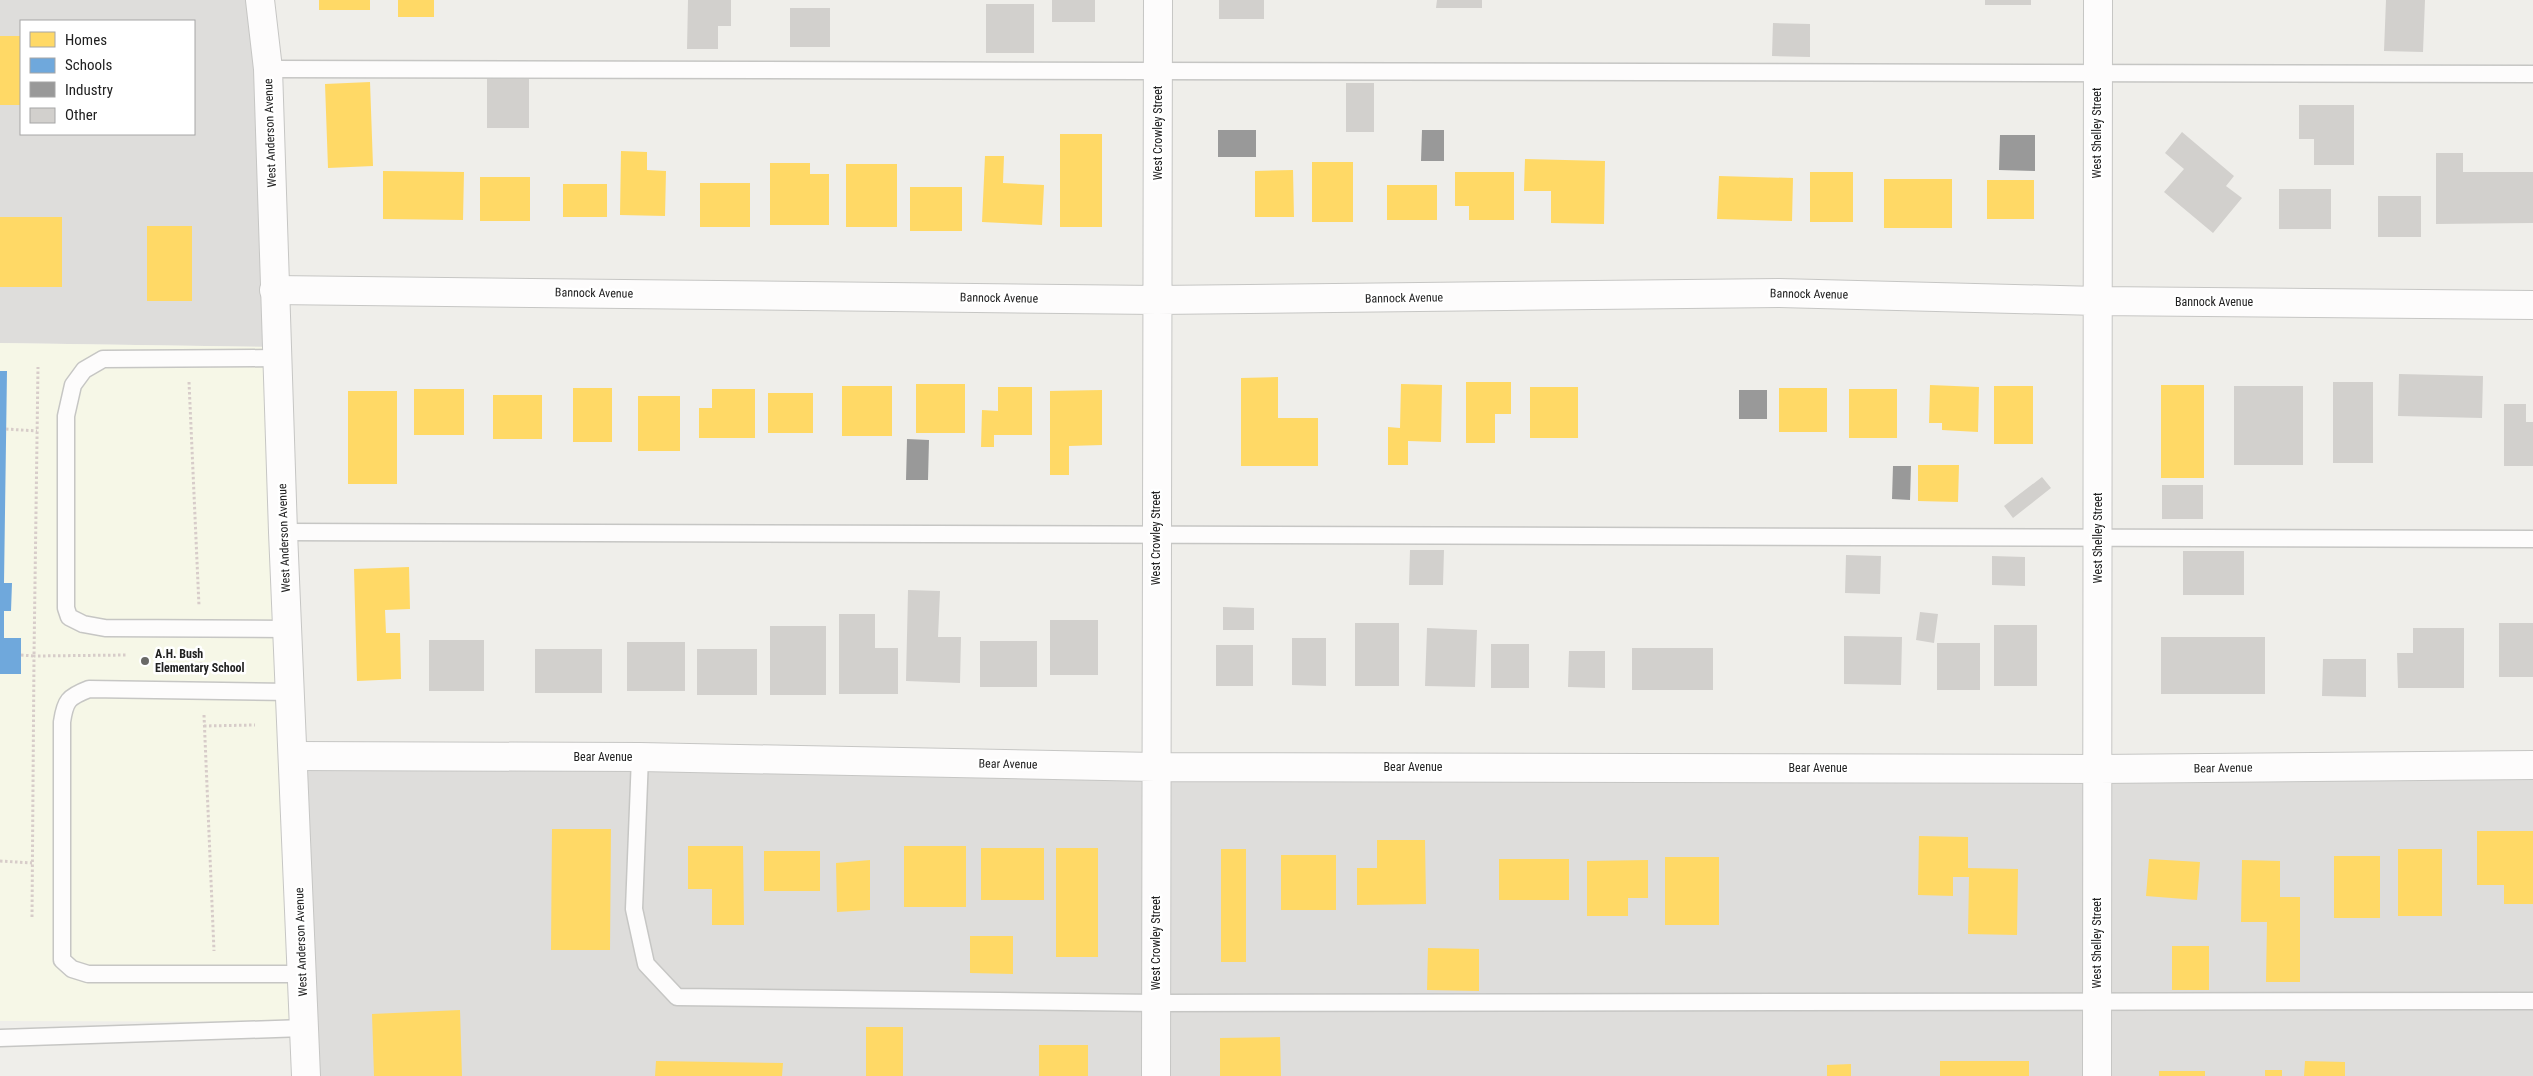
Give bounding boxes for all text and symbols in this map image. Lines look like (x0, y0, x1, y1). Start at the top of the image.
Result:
legend (20, 20, 195, 135)
text: Homes (65, 31, 107, 49)
text: Schools (65, 56, 112, 74)
street label: West Anderson Avenue (261, 78, 279, 188)
text: Industry (65, 81, 113, 99)
street label: West Crowley Street (1151, 85, 1165, 180)
street label: West Shelley Street (2090, 87, 2104, 178)
text: Other (65, 106, 98, 124)
street label: Bannock Avenue (555, 285, 634, 301)
street label: Bannock Avenue (1770, 286, 1849, 302)
street label: Bannock Avenue (960, 290, 1039, 306)
street label: Bannock Avenue (1365, 290, 1444, 306)
street label: Bannock Avenue (2175, 295, 2253, 309)
street label: West Anderson Avenue (275, 483, 293, 593)
street label: West Crowley Street (1149, 490, 1163, 585)
street label: West Shelley Street (2091, 492, 2105, 583)
place label: A.H. Bush Elementary School (155, 647, 245, 675)
marker: A.H. Bush Elementary School (139, 655, 151, 667)
street label: Bear Avenue (574, 750, 633, 764)
street label: Bear Avenue (978, 756, 1038, 772)
street label: Bear Avenue (1384, 760, 1443, 774)
street label: Bear Avenue (2193, 760, 2253, 776)
street label: Bear Avenue (1789, 761, 1848, 775)
street label: West Anderson Avenue (292, 887, 310, 997)
street label: West Crowley Street (1149, 895, 1163, 990)
street label: West Shelley Street (2090, 897, 2104, 988)

